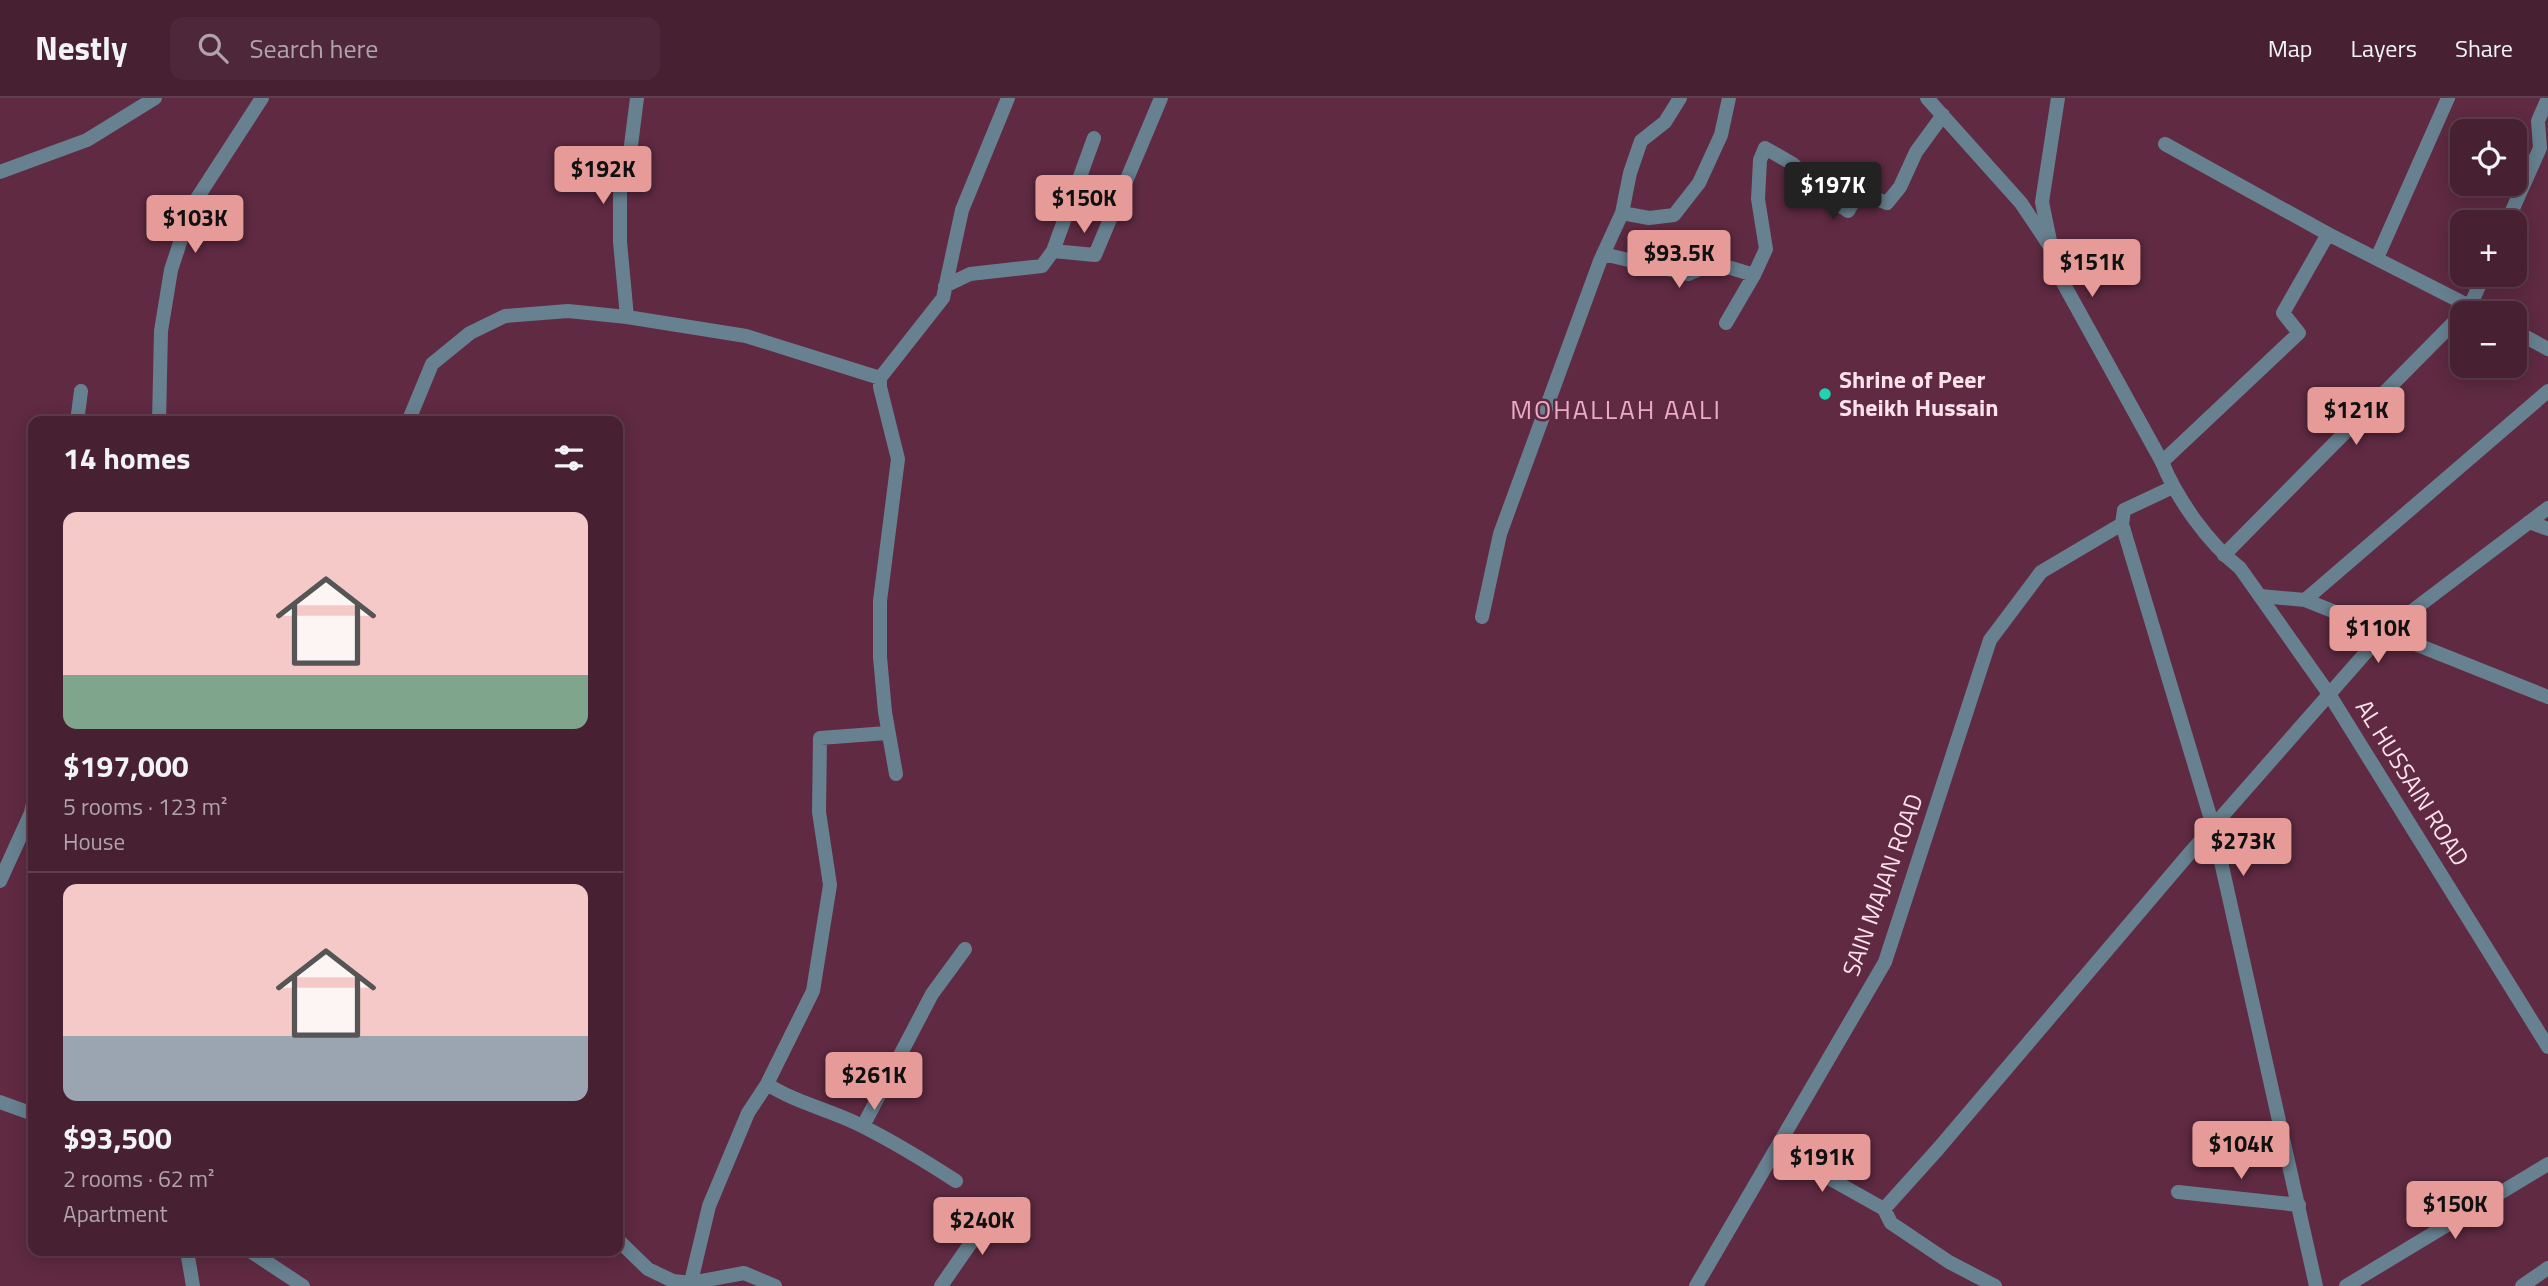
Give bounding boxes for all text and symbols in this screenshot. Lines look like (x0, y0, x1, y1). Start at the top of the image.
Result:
search box (170, 17, 660, 80)
text: Nestly (35, 23, 128, 73)
icon: search (194, 29, 232, 67)
text: Search here (250, 29, 378, 68)
text: Map (2268, 30, 2313, 66)
text: Layers (2351, 30, 2417, 66)
text: Share (2455, 30, 2513, 66)
map controls (2450, 119, 2527, 378)
button: locate (2450, 119, 2527, 196)
pin: $192K (554, 146, 652, 206)
text: $192K (570, 151, 636, 186)
pin: $197K (1784, 162, 1882, 222)
text: $197K (1800, 167, 1866, 202)
pin: $150K (1035, 176, 1133, 235)
text: $150K (1051, 180, 1117, 215)
pin: $103K (146, 195, 244, 255)
text: $103K (162, 200, 228, 235)
button: + (2450, 210, 2527, 287)
pin: $93.5K (1622, 230, 1736, 290)
text: $93.5K (1643, 235, 1715, 270)
pin: $151K (2043, 240, 2141, 299)
text: $151K (2059, 244, 2125, 279)
button: − (2450, 301, 2527, 378)
place label: Shrine of Peer Sheikh Hussain (1839, 361, 1999, 425)
marker: Shrine of Peer Sheikh Hussain (1817, 386, 1833, 402)
pin: $121K (2307, 388, 2405, 447)
district label: MOHALLAH AALI (1510, 390, 1722, 429)
text: $121K (2323, 392, 2389, 427)
text: 14 homes (63, 435, 190, 481)
icon: filters (550, 439, 588, 477)
icon: home (263, 558, 389, 684)
pin: $110K (2329, 606, 2427, 665)
text: $110K (2345, 610, 2411, 645)
street label: AL HUSSAIN ROAD (2347, 692, 2479, 873)
text: $197,000 (63, 743, 189, 789)
street label: SAIN MAJAN ROAD (1832, 788, 1932, 981)
text: 5 rooms · 123 m² (63, 789, 227, 824)
pin: $273K (2194, 818, 2292, 878)
text: $273K (2210, 823, 2276, 858)
text: House (63, 824, 125, 859)
icon: home (263, 930, 389, 1056)
pin: $261K (825, 1052, 923, 1112)
text: $261K (841, 1057, 907, 1092)
text: $93,500 (63, 1115, 172, 1161)
pin: $104K (2192, 1122, 2290, 1181)
text: $104K (2208, 1126, 2274, 1161)
pin: $191K (1773, 1134, 1871, 1194)
text: $191K (1789, 1139, 1855, 1174)
text: 2 rooms · 62 m² (63, 1161, 214, 1196)
pin: $150K (2406, 1182, 2504, 1241)
text: $150K (2422, 1186, 2488, 1221)
text: Apartment (63, 1196, 168, 1231)
pin: $240K (933, 1198, 1031, 1257)
text: $240K (949, 1202, 1015, 1237)

